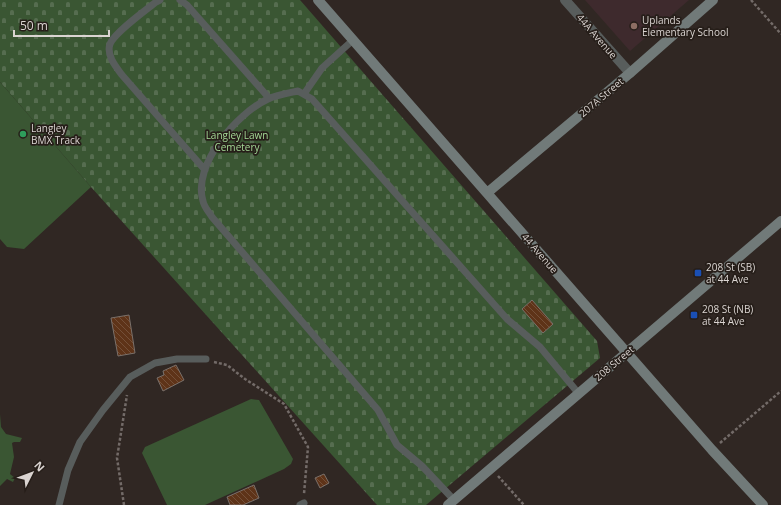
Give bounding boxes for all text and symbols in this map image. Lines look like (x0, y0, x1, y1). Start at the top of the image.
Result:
street label: 44A Avenue (574, 11, 621, 62)
scale bar (14, 12, 109, 38)
place label: Uplands Elementary School (642, 13, 728, 39)
text: 50 m (20, 17, 48, 34)
marker: Uplands Elementary School (629, 21, 639, 31)
street label: 207A Street (576, 74, 627, 120)
place label: Langley BMX Track (31, 121, 81, 147)
park label: Langley Lawn Cemetery (206, 128, 268, 154)
marker: Langley BMX Track (18, 129, 28, 139)
street label: 44 Avenue (519, 230, 562, 276)
place label: 208 St (SB) at 44 Ave (706, 260, 755, 286)
marker: 208 St (SB) at 44 Ave (693, 268, 703, 278)
place label: 208 St (NB) at 44 Ave (702, 302, 753, 328)
marker: 208 St (NB) at 44 Ave (689, 310, 699, 320)
street label: 208 Street (591, 342, 637, 384)
north arrow (12, 453, 52, 493)
text: N (31, 458, 48, 474)

